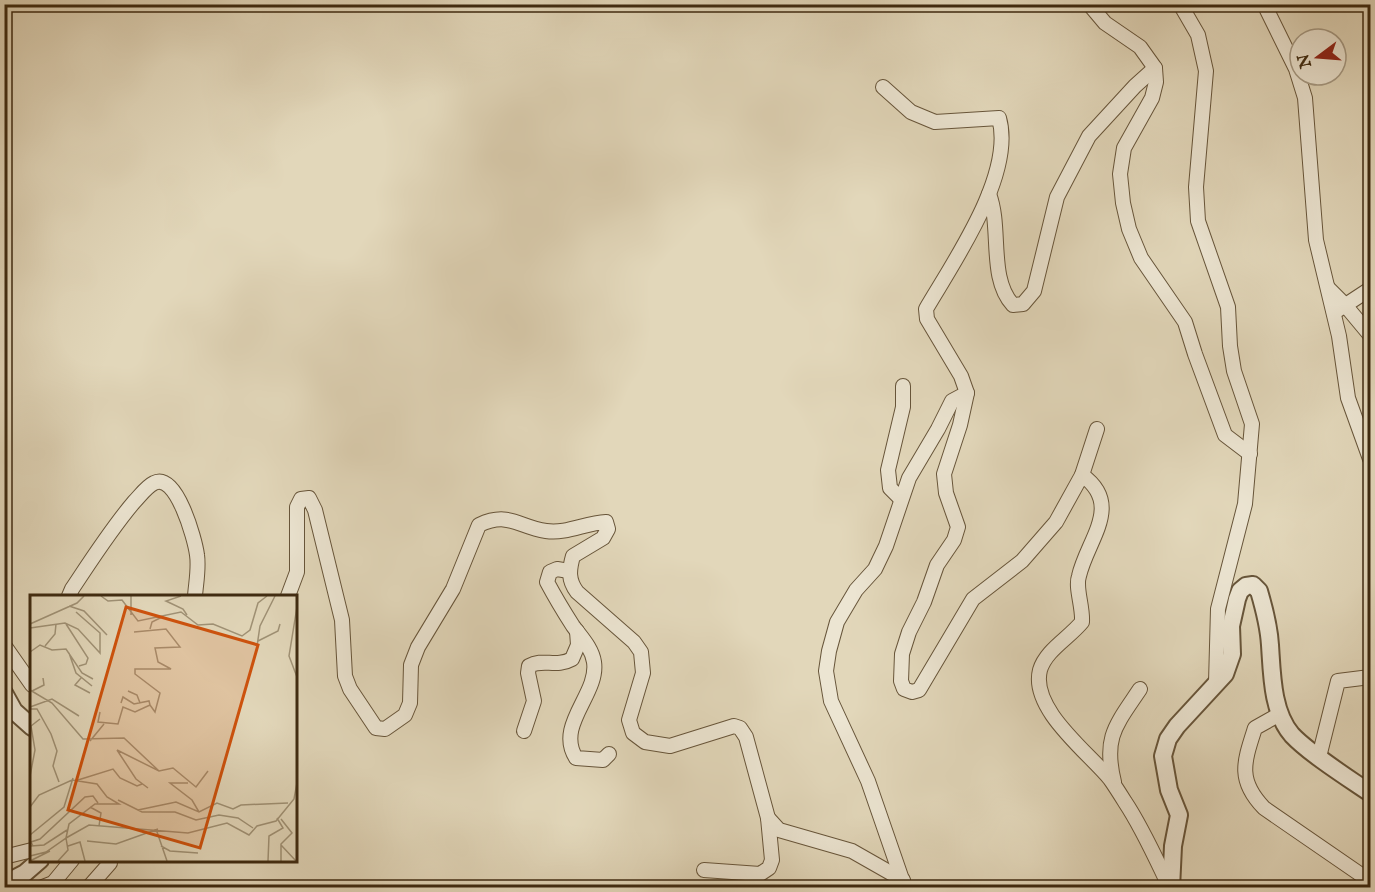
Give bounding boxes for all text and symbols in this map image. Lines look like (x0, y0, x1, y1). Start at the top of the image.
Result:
north arrow (1288, 27, 1348, 87)
text: N (1294, 51, 1317, 71)
inset map (30, 595, 297, 862)

